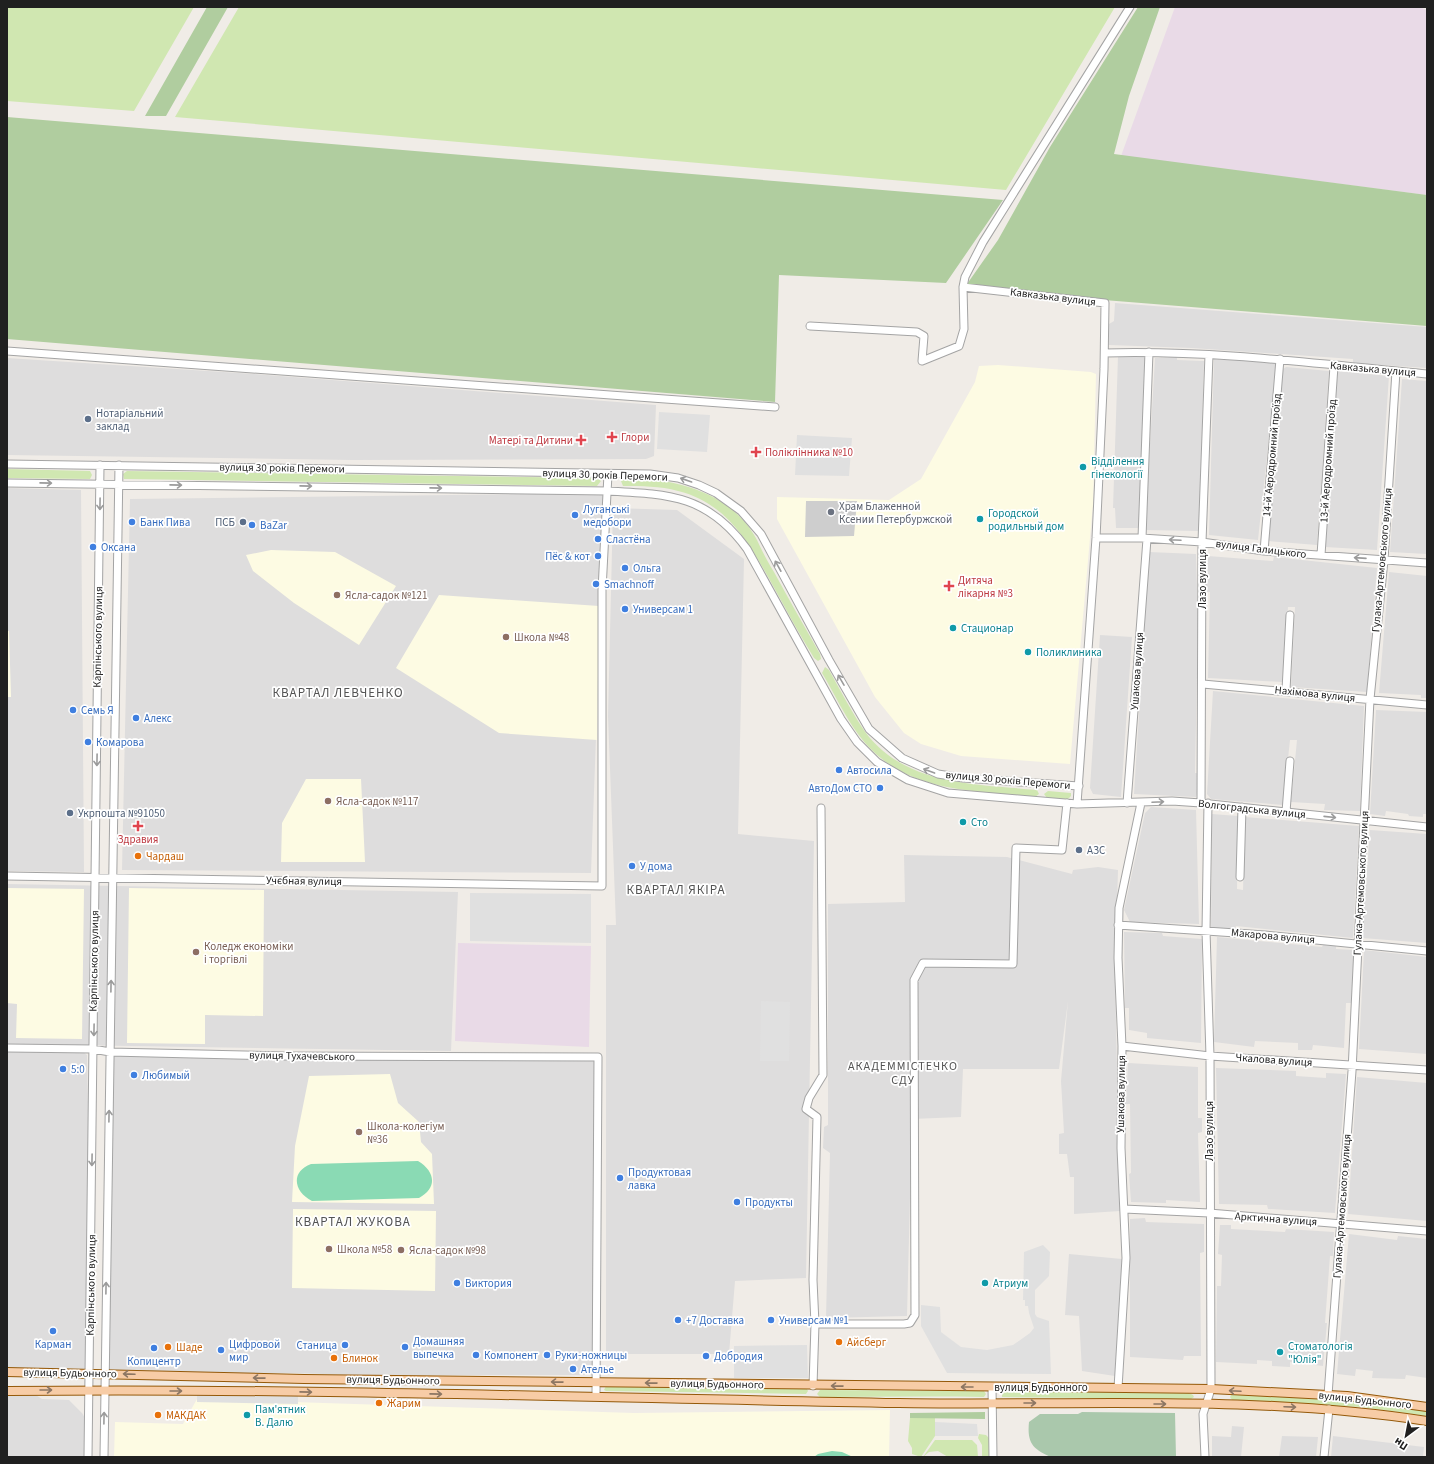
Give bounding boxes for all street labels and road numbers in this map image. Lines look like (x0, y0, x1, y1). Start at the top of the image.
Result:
street label: Кавказька вулиця (1009, 284, 1097, 310)
street label: Кавказька вулиця (1329, 358, 1417, 380)
street label: 14-й Аеродромний проїзд (1259, 393, 1285, 517)
street label: 13-й Аеродромний проїзд (1316, 399, 1340, 523)
street label: вулиця 30 років Перемоги (219, 459, 345, 477)
street label: вулиця 30 років Перемоги (542, 465, 668, 485)
street label: Гулака-Артемовського вулиця (1368, 487, 1396, 633)
street label: вулиця Галицького (1215, 536, 1307, 562)
street label: Лазо вулиця (1195, 549, 1210, 609)
street label: Карпінського вулиця (90, 586, 106, 688)
street label: Ушакова вулиця (1127, 632, 1147, 710)
street label: Нахімова вулиця (1274, 682, 1356, 706)
street label: вулиця 30 років Перемоги (945, 767, 1071, 793)
street label: Волгоградська вулиця (1197, 796, 1307, 822)
street label: Гулака-Артемовського вулиця (1350, 810, 1372, 956)
street label: Учєбная вулиця (266, 873, 342, 889)
street label: Карпінського вулиця (86, 910, 102, 1012)
street label: Макарова вулиця (1230, 925, 1316, 947)
street label: вулиця Тухачевського (249, 1048, 355, 1064)
street label: Чкалова вулиця (1235, 1050, 1313, 1070)
street label: Ушакова вулиця (1113, 1055, 1129, 1133)
street label: Лазо вулиця (1202, 1101, 1217, 1161)
street label: Гулака-Артемовського вулиця (1329, 1133, 1355, 1279)
street label: Арктична вулиця (1234, 1209, 1318, 1229)
street label: Карпінського вулиця (83, 1234, 99, 1336)
street label: вулиця Будьонного (23, 1365, 117, 1381)
street label: вулиця Будьонного (346, 1372, 440, 1388)
street label: вулиця Будьонного (670, 1376, 764, 1392)
street label: вулиця Будьонного (994, 1380, 1088, 1395)
street label: вулиця Будьонного (1318, 1388, 1412, 1412)

